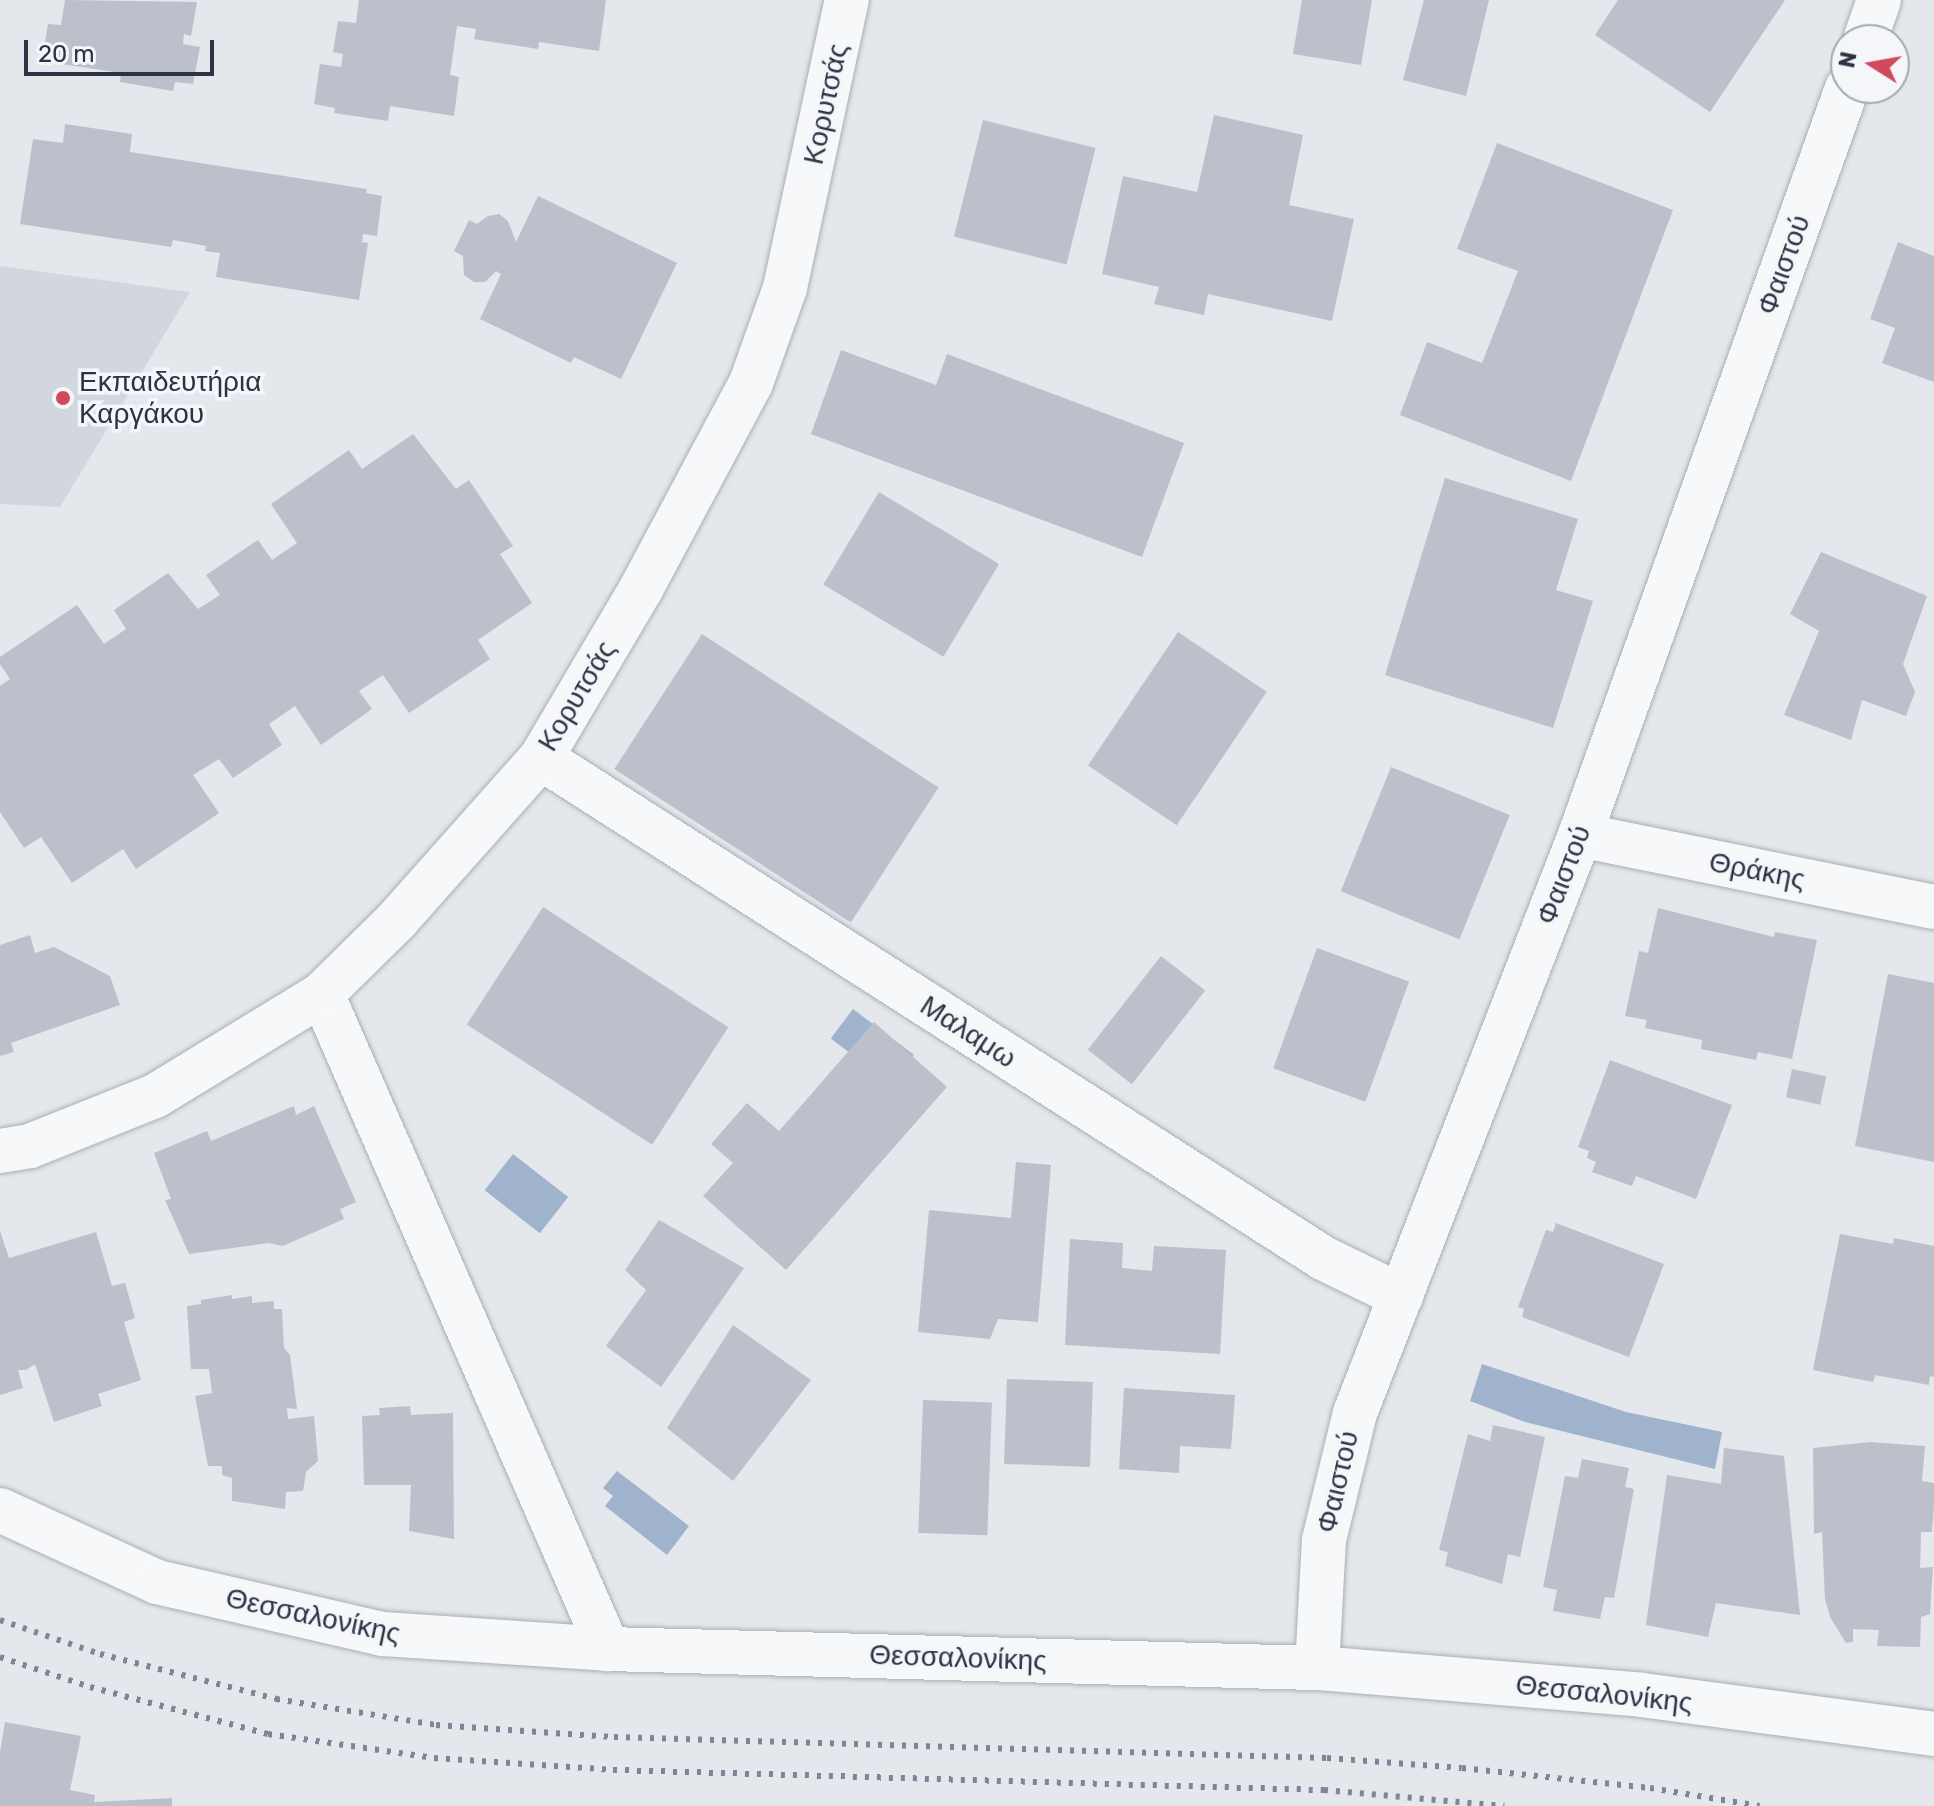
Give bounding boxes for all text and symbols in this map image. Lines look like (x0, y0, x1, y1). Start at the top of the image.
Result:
scale bar (28, 24, 218, 74)
north arrow (1830, 24, 1910, 104)
text: 20 m (38, 40, 95, 68)
street label: Κορυτσάς (797, 40, 855, 168)
text: N (1833, 49, 1863, 70)
street label: Φαιστού (1751, 211, 1817, 319)
place label: Εκπαιδευτήρια Καργάκου (79, 365, 261, 431)
marker: Εκπαιδευτήρια Καργάκου (54, 389, 72, 407)
street label: Κορυτσάς (531, 635, 623, 757)
street label: Φαιστού (1530, 821, 1598, 929)
street label: Θράκης (1706, 845, 1808, 897)
street label: Μαλαμω (914, 989, 1022, 1075)
street label: Φαιστού (1310, 1428, 1366, 1536)
street label: Θεσσαλονίκης (223, 1581, 403, 1651)
street label: Θεσσαλονίκης (869, 1638, 1047, 1678)
street label: Θεσσαλονίκης (1514, 1668, 1694, 1720)

